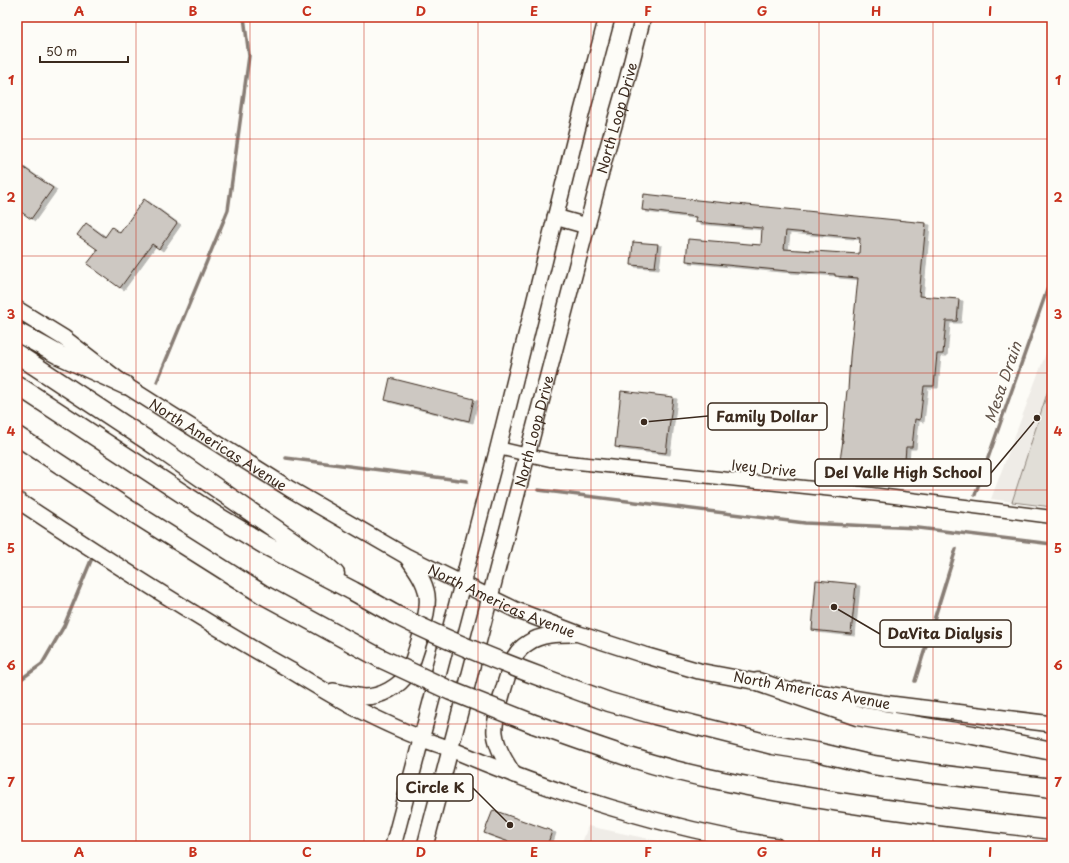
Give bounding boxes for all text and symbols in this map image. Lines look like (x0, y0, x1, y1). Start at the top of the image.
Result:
text: A (74, 1, 84, 20)
text: B (189, 1, 198, 20)
text: C (302, 1, 312, 20)
text: D (416, 1, 426, 20)
text: E (530, 1, 538, 20)
text: F (644, 1, 652, 20)
text: G (757, 1, 767, 20)
text: H (871, 1, 881, 20)
text: I (988, 1, 992, 20)
scale bar (40, 38, 128, 64)
text: 50 m (46, 42, 77, 60)
street label: North Loop Drive (591, 59, 642, 176)
text: 1 (8, 70, 14, 89)
text: 1 (1055, 70, 1061, 89)
text: 2 (6, 187, 16, 206)
text: 2 (1053, 187, 1063, 206)
text: 3 (7, 304, 16, 323)
text: 3 (1054, 304, 1063, 323)
water label: Mesa Drain (977, 337, 1027, 426)
street label: North Loop Drive (509, 372, 558, 489)
street label: North Americas Avenue (146, 393, 292, 496)
callout: Family Dollar (708, 403, 827, 430)
text: Family Dollar (716, 404, 818, 427)
text: 4 (7, 421, 16, 440)
text: 4 (1054, 421, 1063, 440)
street label: Ivey Drive (730, 454, 798, 482)
callout: Del Valle High School (815, 459, 991, 486)
text: Del Valle High School (824, 460, 982, 483)
text: 5 (7, 538, 15, 557)
text: 5 (1054, 538, 1062, 557)
street label: North Americas Avenue (425, 558, 579, 642)
callout: DaVita Dialysis (880, 620, 1011, 647)
text: DaVita Dialysis (887, 621, 1003, 644)
text: 6 (6, 655, 16, 674)
text: 6 (1053, 655, 1063, 674)
street label: North Americas Avenue (732, 666, 892, 714)
text: 7 (7, 772, 15, 791)
text: 7 (1054, 772, 1062, 791)
callout: Circle K (397, 774, 473, 801)
text: Circle K (406, 775, 464, 798)
text: A (74, 842, 84, 861)
text: B (189, 842, 198, 861)
text: C (302, 842, 312, 861)
text: D (416, 842, 426, 861)
text: E (530, 842, 538, 861)
text: F (644, 842, 652, 861)
text: G (757, 842, 767, 861)
text: H (871, 842, 881, 861)
text: I (988, 842, 992, 861)

